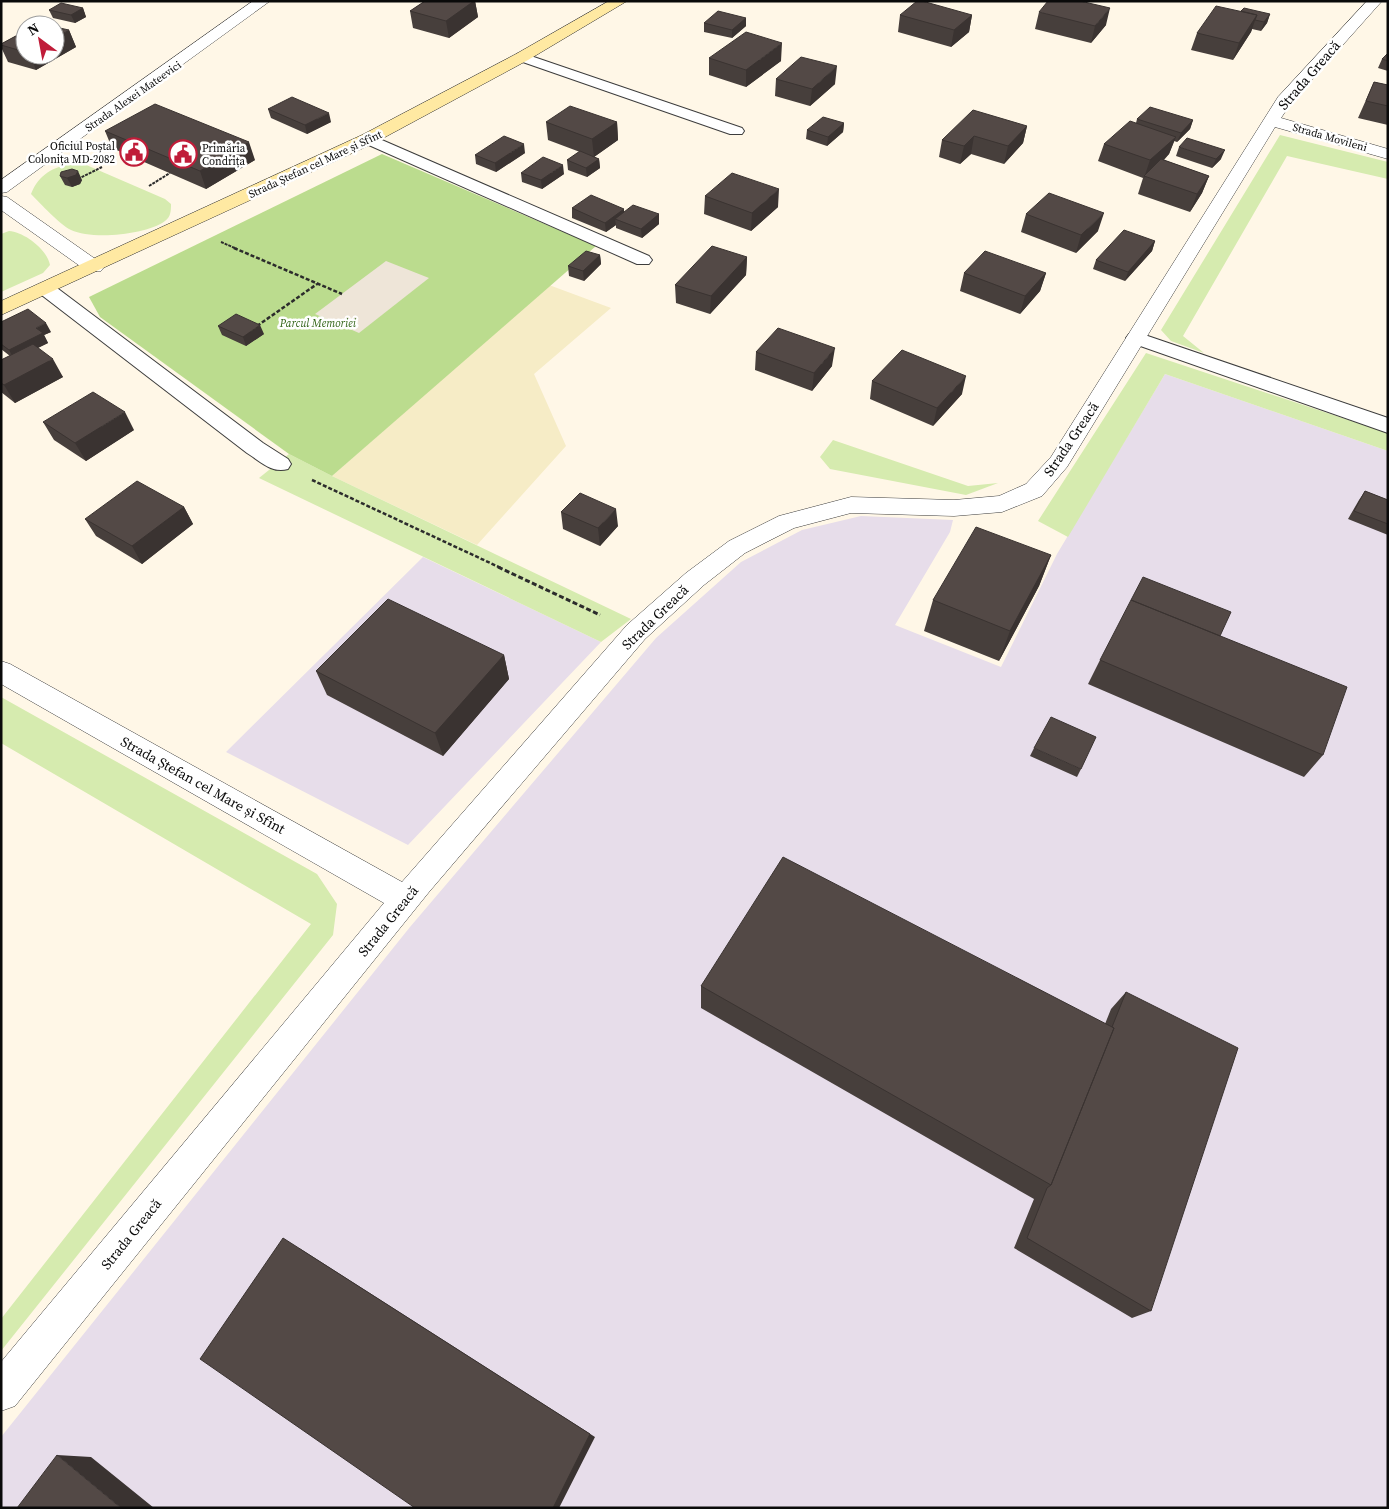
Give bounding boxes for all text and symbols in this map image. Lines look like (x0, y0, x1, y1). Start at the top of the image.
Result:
north arrow (15, 15, 65, 65)
text: N (23, 18, 43, 40)
street label: Strada Greacă (1273, 35, 1345, 114)
street label: Strada Alexei Mateevici (82, 58, 184, 135)
street label: Strada Movileni (1291, 120, 1369, 155)
street label: Strada Ștefan cel Mare și Sfînt (246, 127, 385, 202)
public building icon: Oficiul Poștal Colonița MD-2082 (119, 137, 149, 167)
place label: Oficiul Poștal Colonița MD-2082 (28, 139, 115, 167)
public building icon: Primăria Condrița (168, 139, 198, 169)
place label: Primăria Condrița (202, 141, 246, 169)
park label: Parcul Memoriei (279, 316, 357, 331)
street label: Strada Greacă (1039, 397, 1104, 480)
street label: Strada Greacă (617, 579, 694, 654)
street label: Strada Ștefan cel Mare și Sfînt (117, 731, 289, 839)
street label: Strada Greacă (353, 881, 423, 961)
street label: Strada Greacă (96, 1194, 166, 1274)

